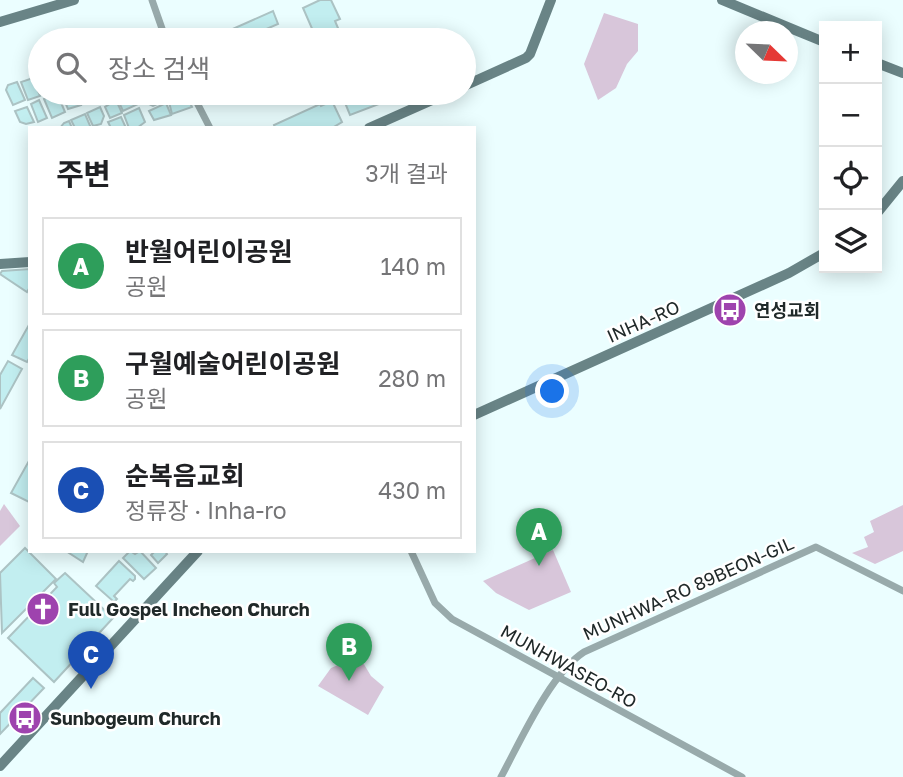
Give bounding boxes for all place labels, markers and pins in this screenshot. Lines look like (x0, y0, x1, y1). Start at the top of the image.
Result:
bus stop icon: 연성교회 (711, 291, 749, 329)
place label: 연성교회 (754, 299, 820, 321)
pin: A (516, 508, 562, 566)
church icon: Full Gospel Incheon Church (24, 590, 62, 628)
place label: Full Gospel Incheon Church (68, 598, 310, 620)
pin: B (326, 623, 372, 681)
pin: C (68, 631, 114, 689)
bus stop icon: Sunbogeum Church (6, 699, 44, 737)
place label: Sunbogeum Church (50, 707, 221, 729)

